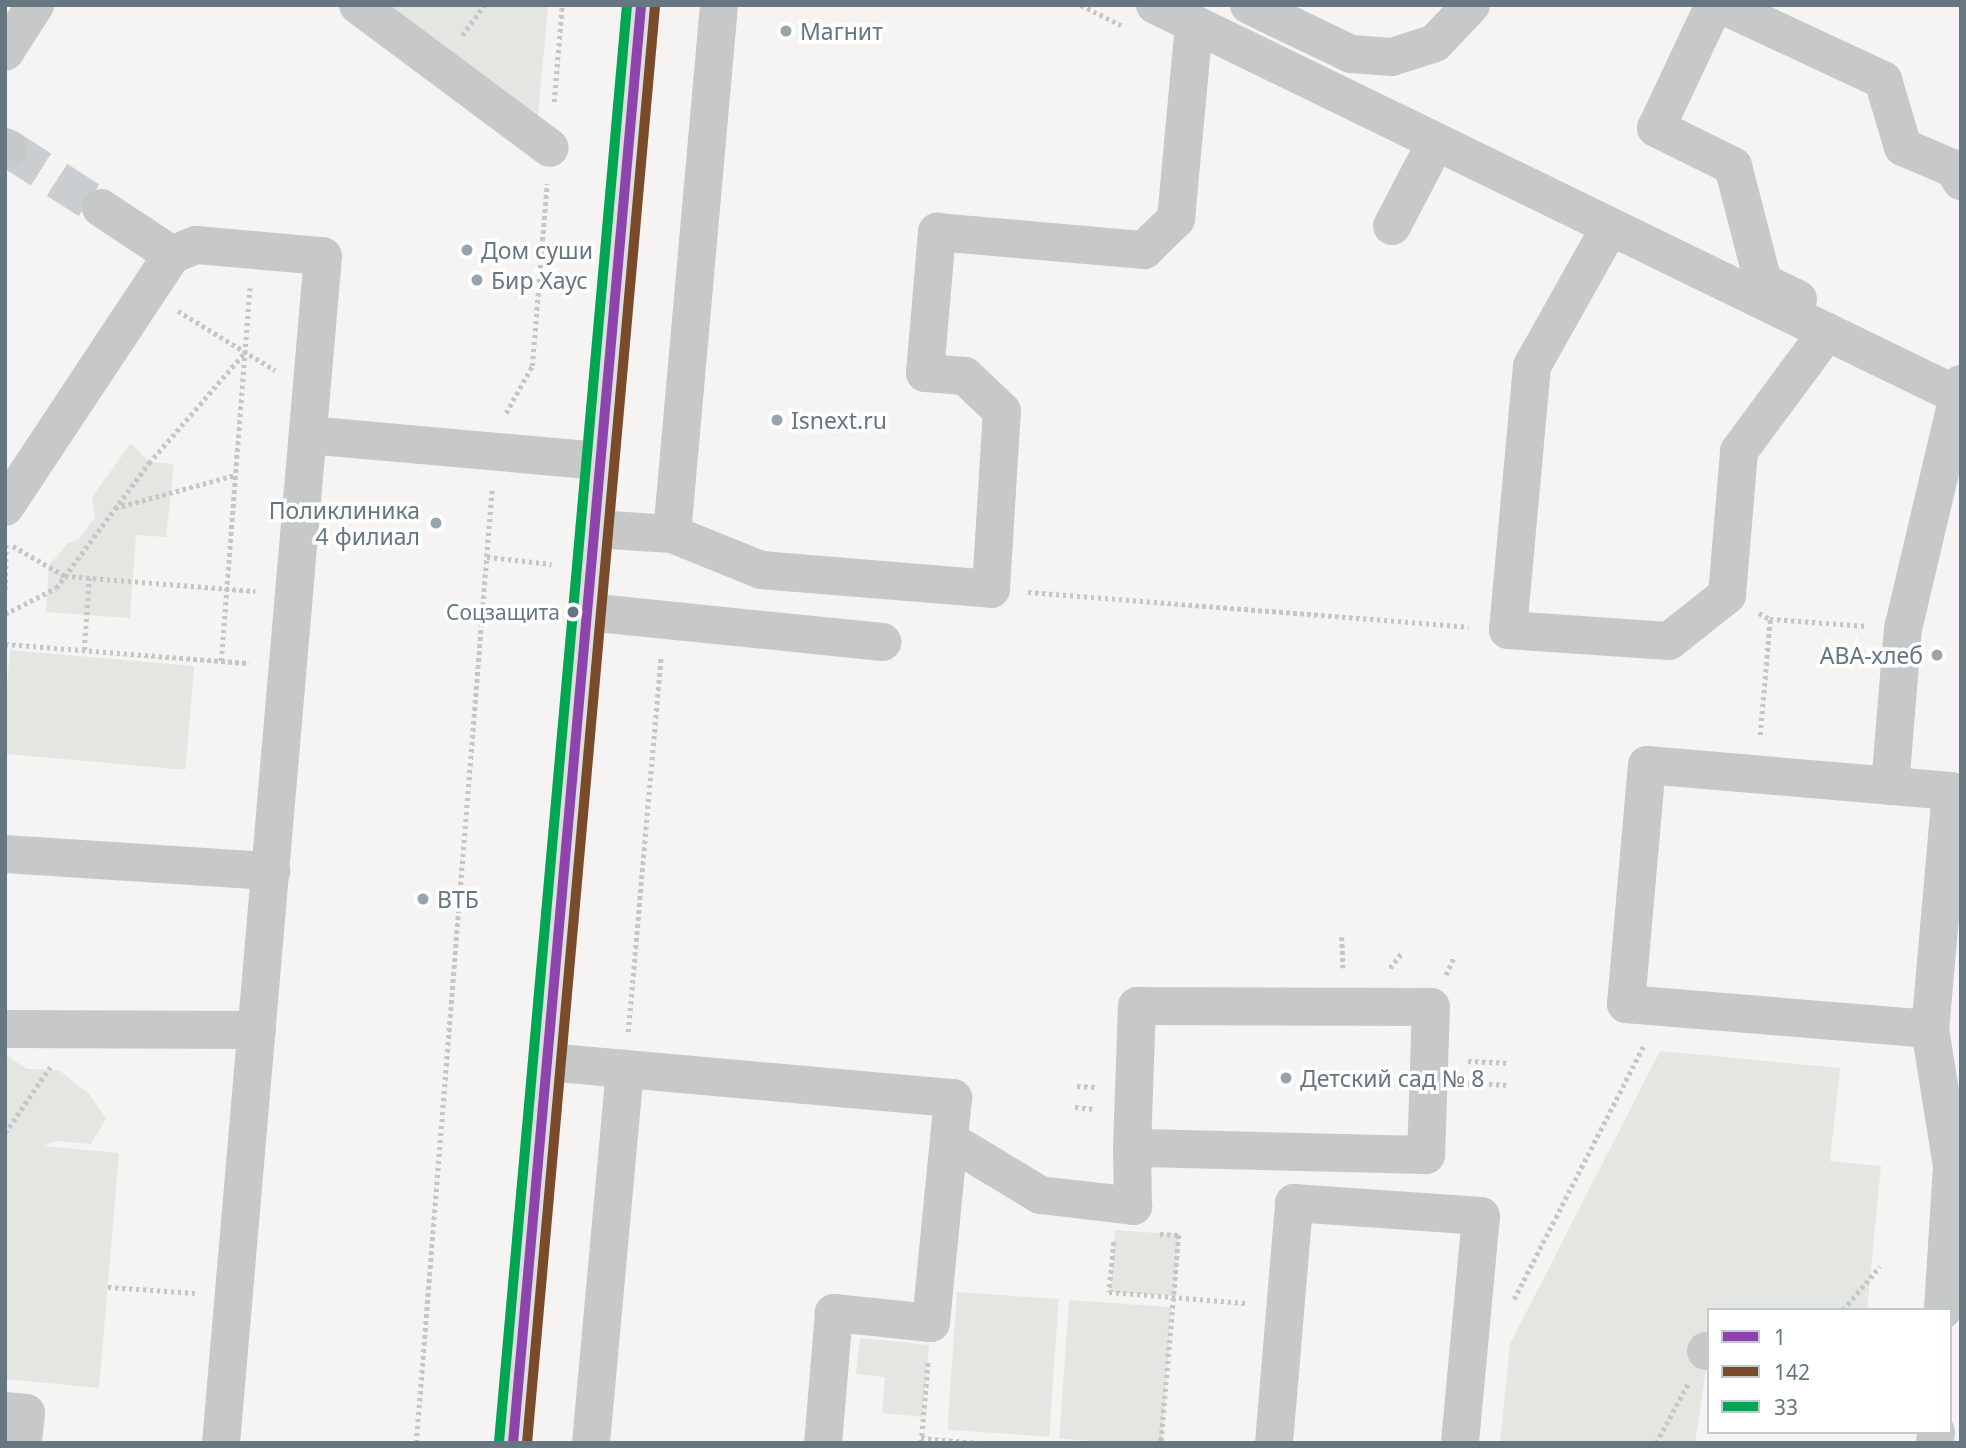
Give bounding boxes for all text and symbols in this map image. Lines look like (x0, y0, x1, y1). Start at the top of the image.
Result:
place label: Магнит (800, 17, 883, 45)
marker: Магнит (778, 23, 794, 39)
place label: Дом суши (481, 236, 593, 264)
marker: Дом суши (459, 242, 475, 258)
place label: Бир Хаус (491, 266, 588, 294)
marker: Бир Хаус (469, 272, 485, 288)
place label: Isnext.ru (791, 406, 887, 434)
marker: Isnext.ru (769, 412, 785, 428)
place label: Поликлиника 4 филиал (269, 496, 420, 550)
marker: Поликлиника 4 филиал (426, 513, 446, 533)
place label: Соцзащита (446, 599, 560, 625)
marker: Соцзащита (566, 605, 580, 619)
place label: АВА-хлеб (1820, 641, 1923, 669)
marker: АВА-хлеб (1929, 647, 1945, 663)
place label: ВТБ (437, 885, 479, 913)
marker: ВТБ (415, 891, 431, 907)
place label: Детский сад № 8 (1300, 1064, 1484, 1092)
marker: Детский сад № 8 (1278, 1070, 1294, 1086)
legend (1707, 1308, 1952, 1434)
text: 1 (1774, 1323, 1786, 1351)
text: 142 (1774, 1358, 1810, 1386)
text: 33 (1774, 1393, 1798, 1421)

